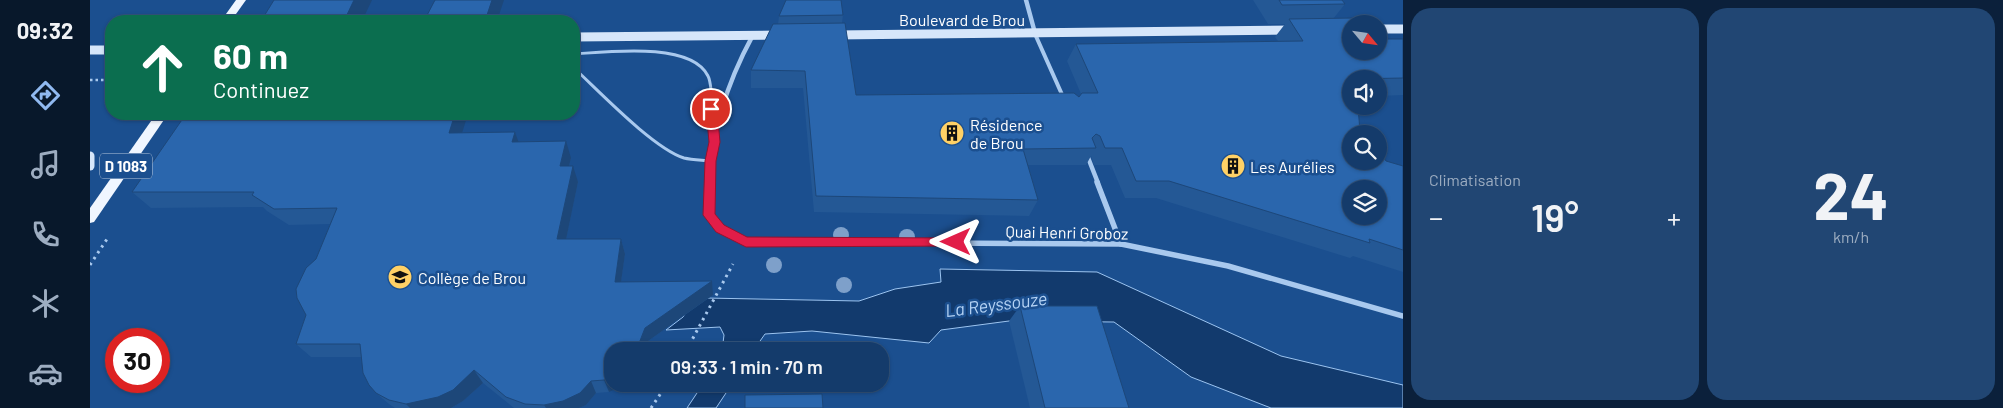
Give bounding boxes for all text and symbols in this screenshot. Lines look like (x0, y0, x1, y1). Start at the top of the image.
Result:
street label: Boulevard de Brou (899, 10, 1025, 29)
north arrow (1342, 15, 1388, 60)
map controls (1342, 15, 1387, 225)
text: 09:32 (17, 17, 73, 43)
text: 60 m (213, 34, 288, 76)
icon: ahead (130, 35, 195, 100)
button: sound (1342, 70, 1387, 115)
text: Continuez (213, 76, 309, 102)
icon: directions (28, 78, 63, 113)
pin (690, 88, 732, 130)
icon: arrive (697, 95, 725, 123)
place label: Résidence de Brou (970, 115, 1042, 152)
building icon: Résidence de Brou (939, 120, 965, 146)
button: search (1342, 125, 1387, 170)
icon: music (28, 147, 63, 182)
building icon: Les Aurélies (1220, 153, 1246, 179)
road number: D 1083 (100, 154, 152, 178)
text: 24 (1813, 155, 1889, 233)
place label: Les Aurélies (1250, 157, 1335, 176)
text: Climatisation (1429, 170, 1521, 189)
button: layers (1342, 180, 1387, 225)
text: 19° (1531, 194, 1579, 240)
text: − (1429, 200, 1443, 234)
text: + (1667, 200, 1681, 234)
position arrow (929, 215, 981, 267)
icon: phone (28, 217, 63, 252)
street label: Quai Henri Groboz (1005, 221, 1129, 243)
text: km/h (1833, 227, 1869, 246)
school or university icon: Collège de Brou (387, 264, 413, 290)
place label: Collège de Brou (418, 268, 526, 287)
icon: climate (28, 286, 63, 321)
water label: La Reyssouze (944, 287, 1048, 321)
speed limit sign: 30 (105, 328, 170, 393)
text: 09:33 · 1 min · 70 m (670, 355, 823, 378)
icon: car (28, 356, 63, 391)

